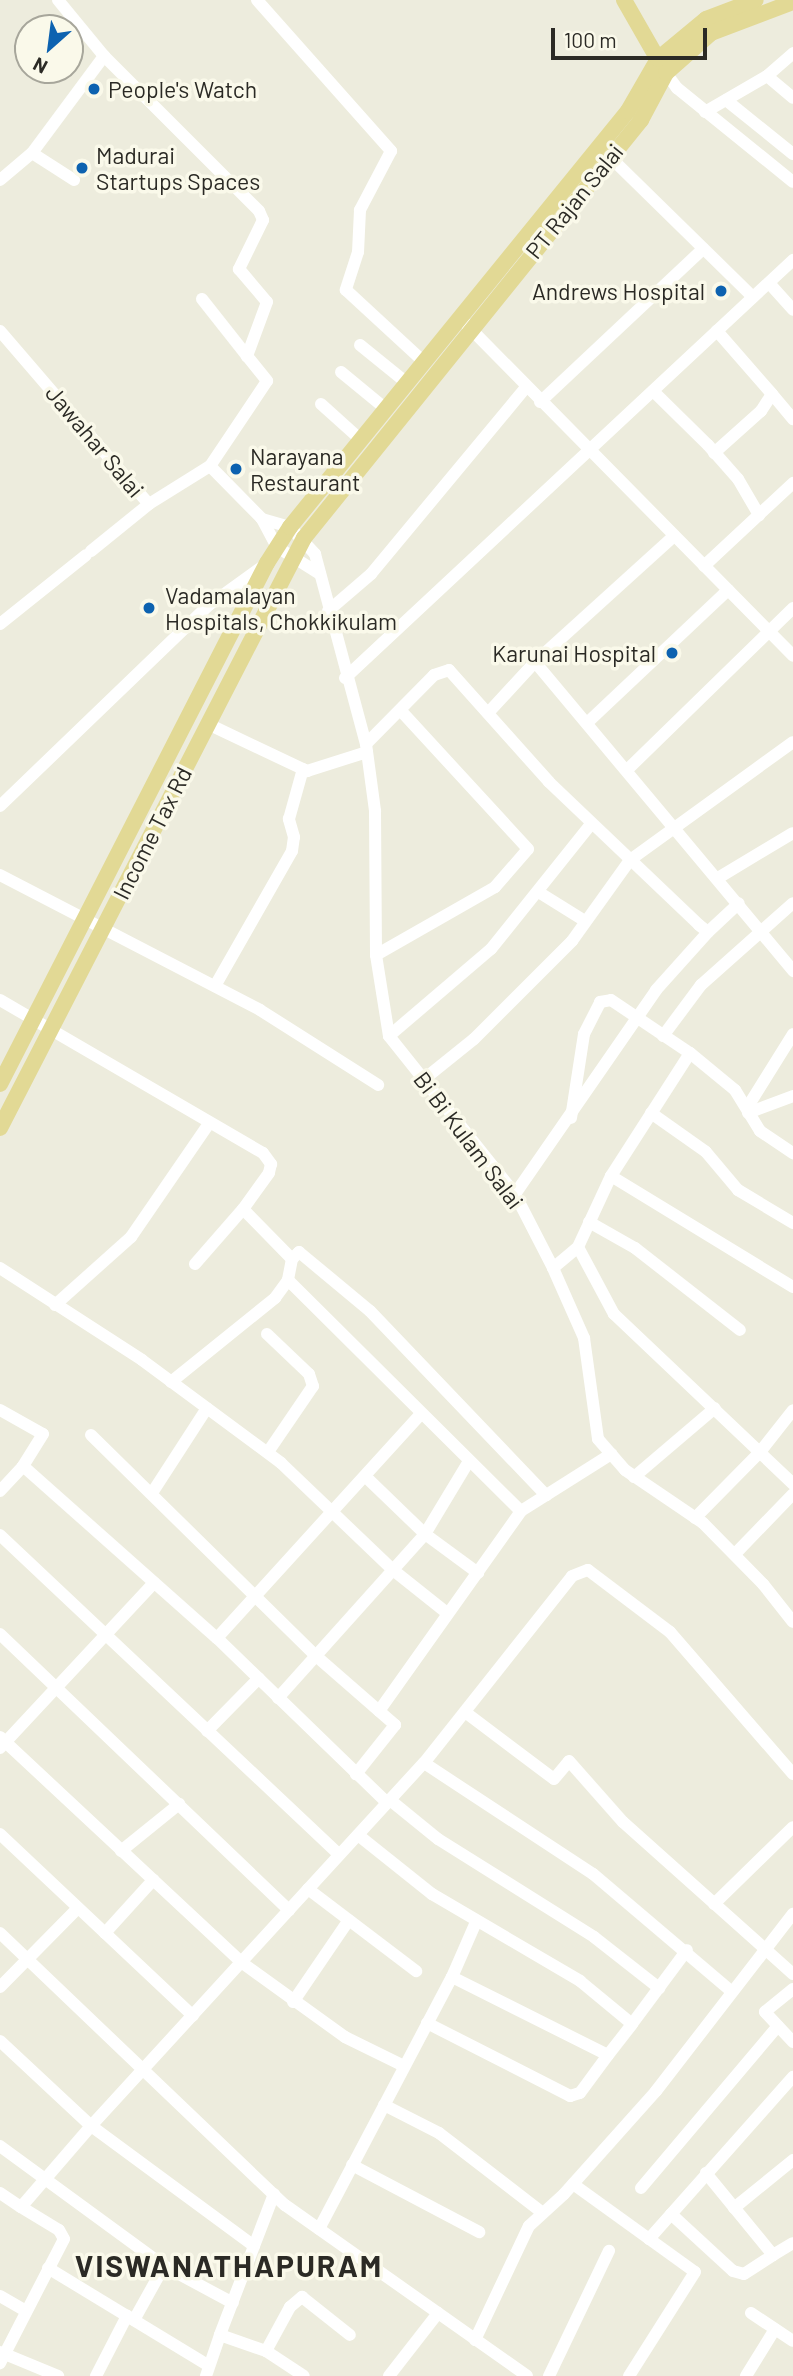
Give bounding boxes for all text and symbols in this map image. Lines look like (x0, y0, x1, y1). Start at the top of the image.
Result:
north arrow (14, 14, 84, 84)
scale bar (555, 14, 711, 58)
text: 100 m (564, 27, 617, 52)
text: N (29, 53, 51, 79)
place label: People's Watch (108, 75, 257, 103)
marker: People's Watch (86, 81, 102, 97)
street label: PT Rajan Salai (519, 138, 629, 264)
place label: Madurai Startups Spaces (96, 141, 260, 195)
marker: Madurai Startups Spaces (74, 160, 90, 176)
place label: Andrews Hospital (532, 277, 705, 305)
marker: Andrews Hospital (711, 281, 731, 301)
street label: Jawahar Salai (40, 379, 150, 503)
place label: Narayana Restaurant (250, 442, 360, 496)
marker: Narayana Restaurant (228, 461, 244, 477)
place label: Vadamalayan Hospitals, Chokkikulam (165, 581, 397, 635)
marker: Vadamalayan Hospitals, Chokkikulam (139, 598, 159, 618)
place label: Karunai Hospital (492, 639, 656, 667)
marker: Karunai Hospital (662, 643, 682, 663)
street label: Income Tax Rd (107, 762, 197, 904)
street label: Bi Bi Kulam Salai (408, 1066, 530, 1214)
district label: VISWANATHAPURAM (77, 2247, 381, 2283)

